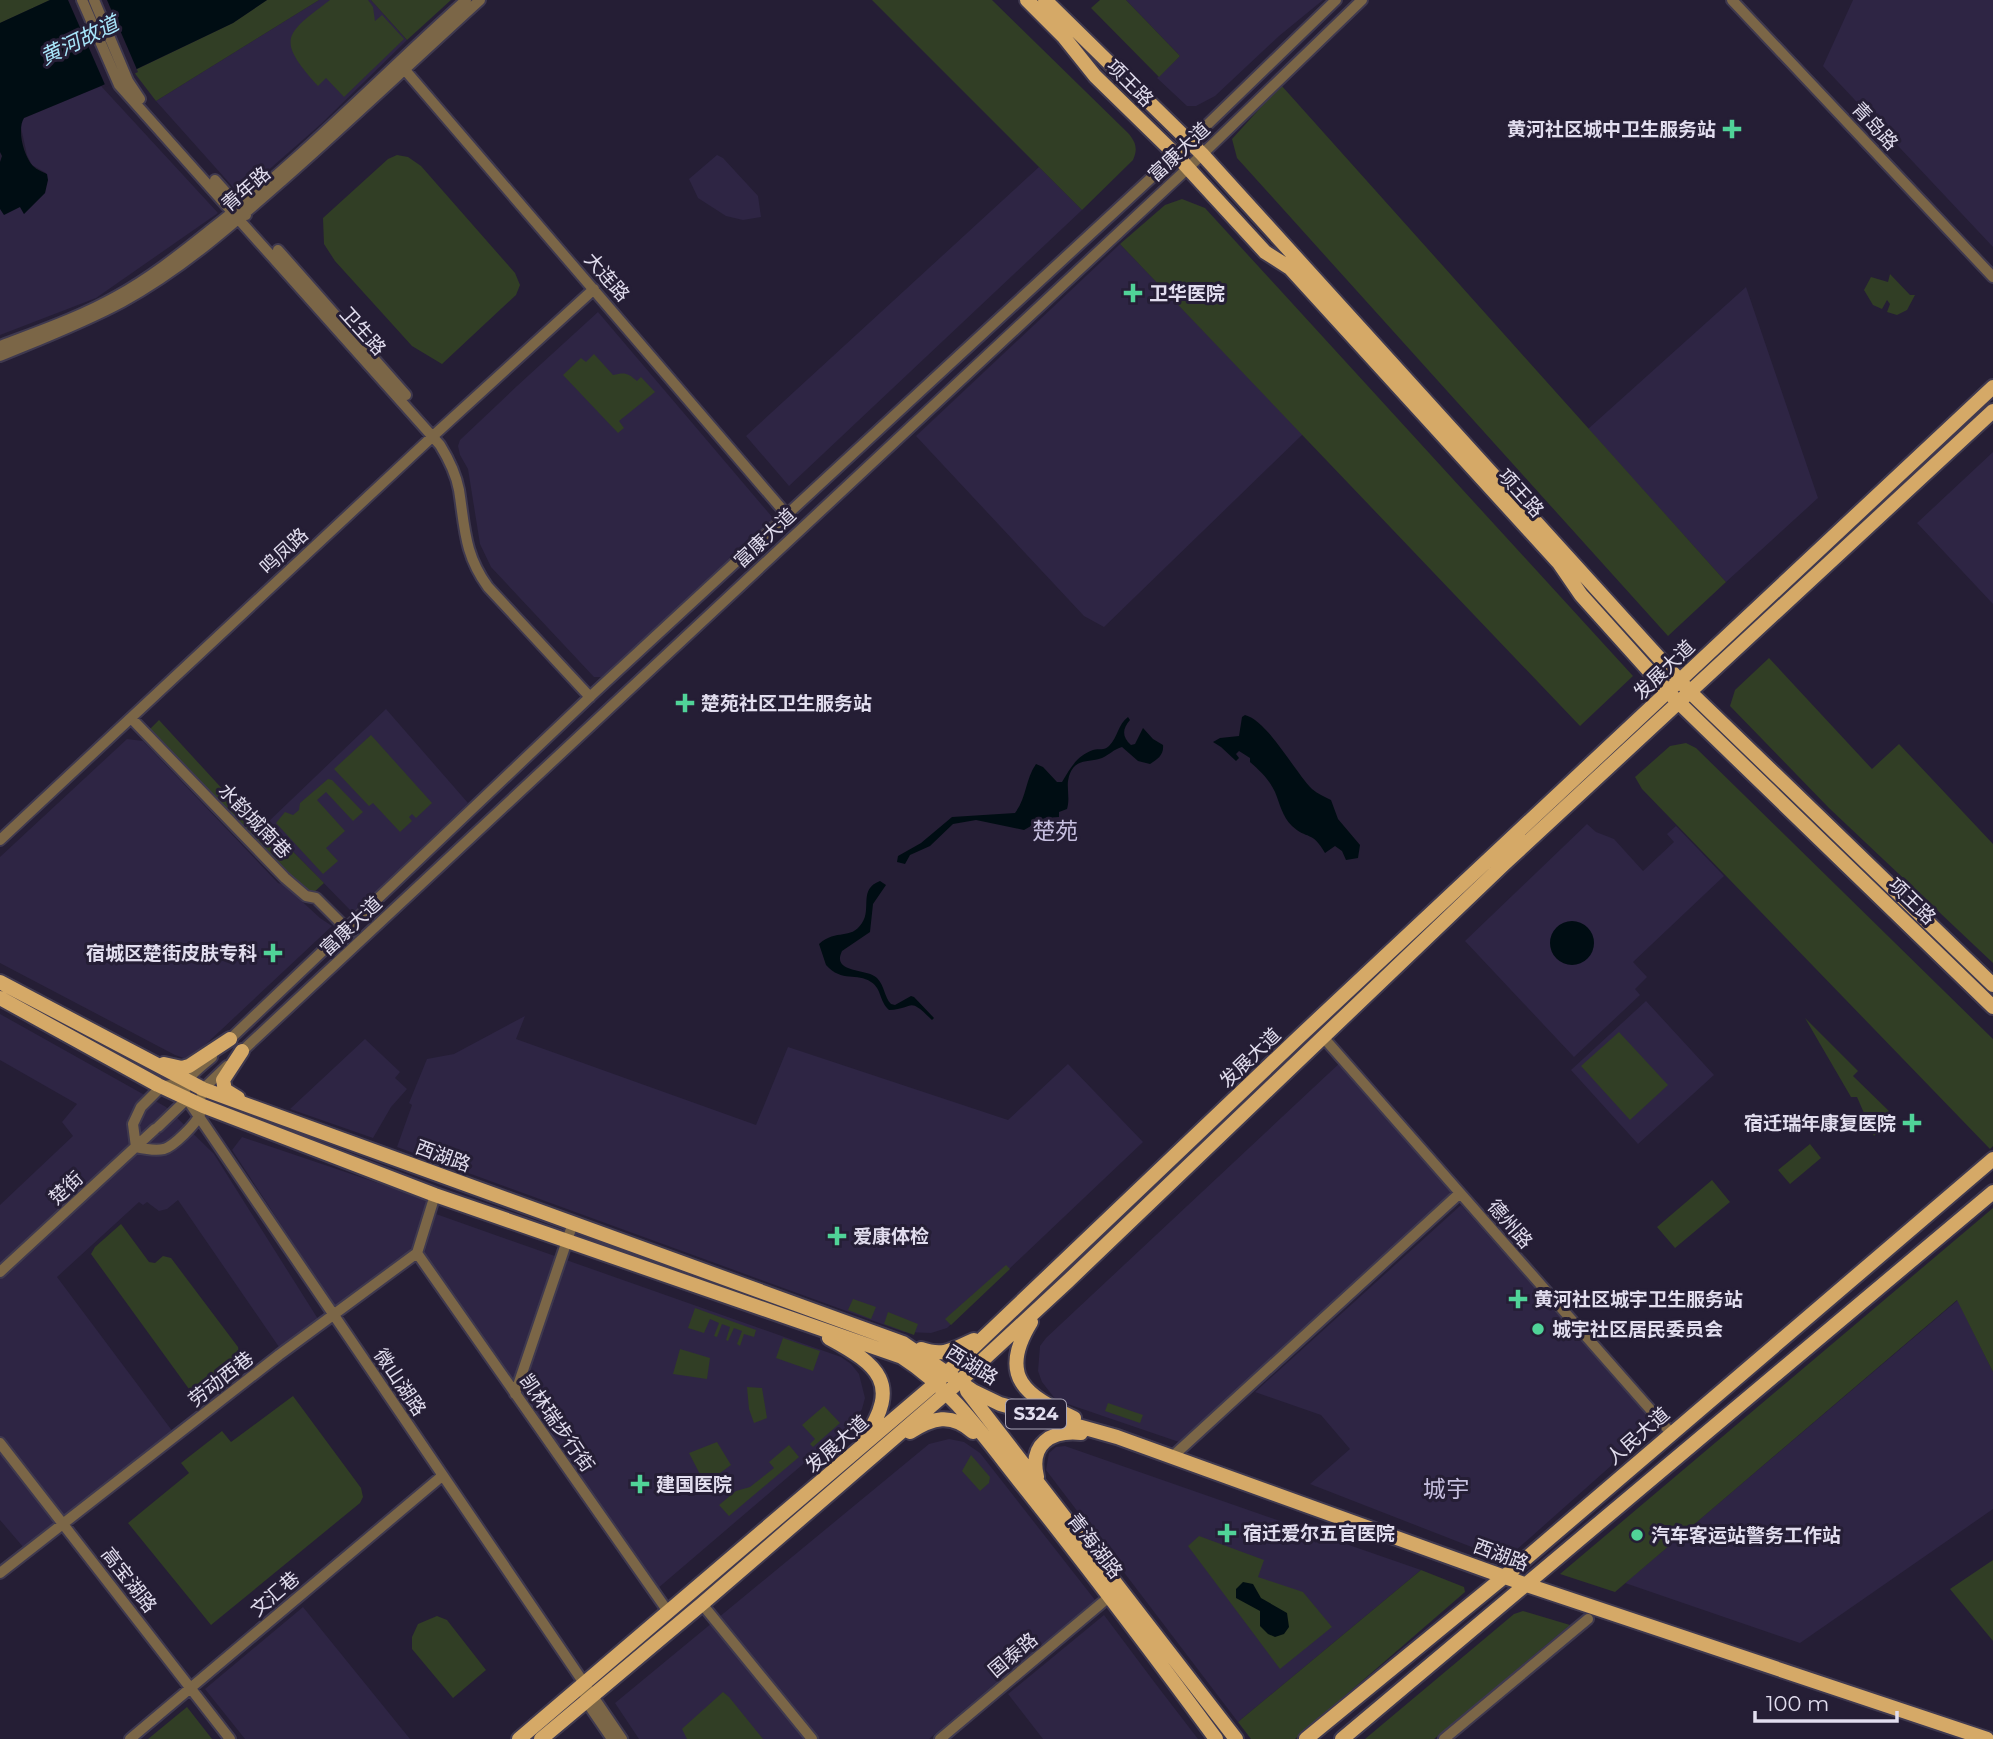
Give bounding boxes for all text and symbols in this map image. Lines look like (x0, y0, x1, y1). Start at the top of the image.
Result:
water label: 黄河故道 (36, 9, 125, 70)
street label: 项王路 (1102, 55, 1158, 111)
street label: 青岛路 (1847, 97, 1903, 155)
street label: 富康大道 (1143, 118, 1215, 186)
place label: 黄河社区城中卫生服务站 (1507, 118, 1716, 141)
marker: 黄河社区城中卫生服务站 (1722, 119, 1742, 139)
street label: 青年路 (217, 162, 275, 216)
street label: 大连路 (580, 248, 634, 306)
place label: 卫华医院 (1149, 282, 1225, 305)
marker: 卫华医院 (1123, 283, 1143, 303)
street label: 卫生路 (335, 302, 391, 360)
street label: 项王路 (1493, 464, 1549, 522)
street label: 富康大道 (729, 504, 801, 572)
street label: 鸣凤路 (255, 523, 313, 579)
street label: 发展大道 (1629, 635, 1699, 705)
place label: 楚苑社区卫生服务站 (701, 692, 872, 715)
marker: 楚苑社区卫生服务站 (675, 693, 695, 713)
street label: 水韵城南巷 (214, 779, 296, 863)
district label: 楚苑 (1032, 817, 1078, 845)
street label: 项王路 (1884, 873, 1940, 929)
street label: 富康大道 (315, 892, 387, 960)
place label: 宿城区楚街皮肤专科 (86, 942, 257, 965)
marker: 宿城区楚街皮肤专科 (263, 943, 283, 963)
street label: 发展大道 (1215, 1023, 1285, 1093)
place label: 宿迁瑞年康复医院 (1744, 1112, 1896, 1135)
marker: 宿迁瑞年康复医院 (1902, 1113, 1922, 1133)
street label: 西湖路 (412, 1135, 474, 1177)
street label: 楚街 (44, 1167, 88, 1209)
street label: 德州路 (1483, 1195, 1537, 1253)
place label: 爱康体检 (853, 1225, 929, 1248)
marker: 爱康体检 (827, 1226, 847, 1246)
place label: 黄河社区城宇卫生服务站 (1534, 1288, 1743, 1311)
marker: 黄河社区城宇卫生服务站 (1508, 1289, 1528, 1309)
place label: 城宇社区居民委员会 (1552, 1318, 1723, 1341)
marker: 城宇社区居民委员会 (1530, 1321, 1546, 1337)
street label: 西湖路 (942, 1340, 1002, 1390)
street label: 微山湖路 (369, 1344, 431, 1420)
street label: 劳动西巷 (184, 1347, 258, 1411)
street label: 凯林瑞步行街 (515, 1370, 599, 1476)
road number: S324 (1006, 1400, 1066, 1428)
street label: 人民大道 (1602, 1402, 1674, 1470)
street label: 发展大道 (801, 1410, 873, 1478)
place label: 建国医院 (656, 1473, 732, 1496)
marker: 建国医院 (630, 1474, 650, 1494)
district label: 城宇 (1423, 1475, 1469, 1503)
street label: 青海湖路 (1063, 1509, 1127, 1583)
place label: 宿迁爱尔五官医院 (1243, 1522, 1395, 1545)
marker: 宿迁爱尔五官医院 (1217, 1523, 1237, 1543)
place label: 汽车客运站警务工作站 (1651, 1524, 1841, 1547)
marker: 汽车客运站警务工作站 (1629, 1527, 1645, 1543)
street label: 西湖路 (1470, 1534, 1532, 1576)
street label: 高宝湖路 (97, 1543, 161, 1617)
street label: 文汇巷 (246, 1567, 304, 1621)
street label: 国泰路 (984, 1628, 1042, 1682)
scale bar (1755, 1680, 1897, 1724)
text: 100 m (1766, 1691, 1829, 1716)

